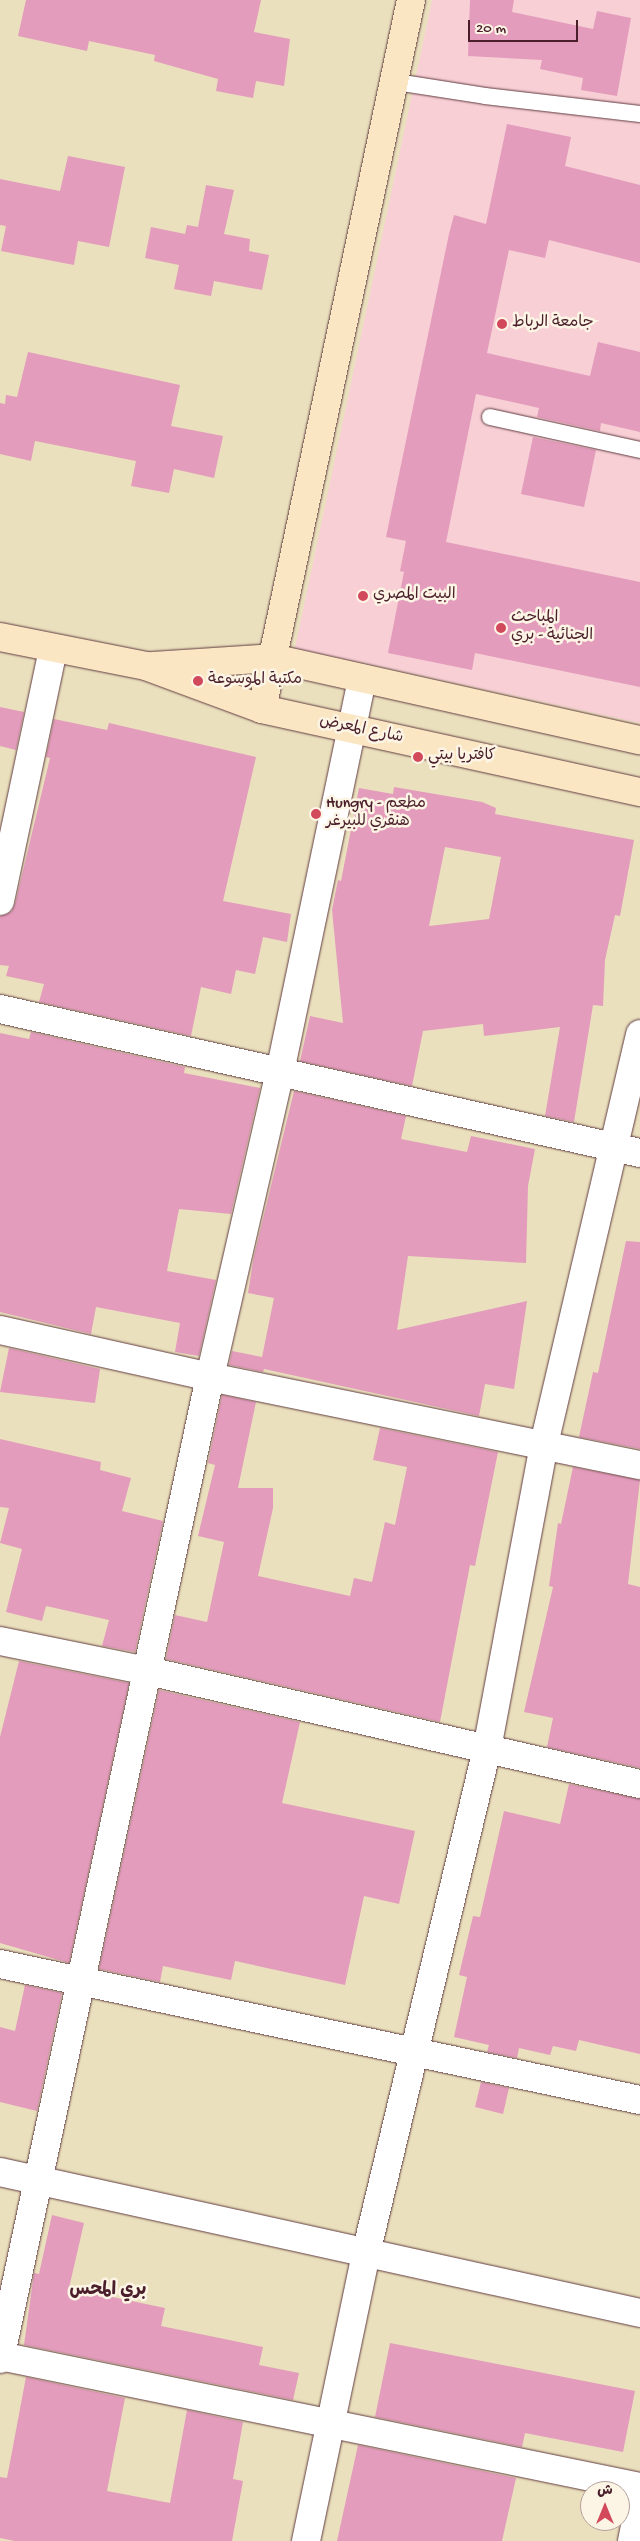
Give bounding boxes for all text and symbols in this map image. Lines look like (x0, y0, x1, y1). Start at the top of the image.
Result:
scale bar (470, 10, 580, 42)
text: 20 m (476, 20, 506, 38)
place label: جامعة الرباط (512, 314, 594, 334)
marker: جامعة الرباط (496, 318, 508, 330)
place label: البيت المصري (373, 586, 456, 606)
marker: البيت المصري (357, 590, 369, 602)
place label: المباحث الجنائية - بري (511, 609, 593, 647)
marker: المباحث الجنائية - بري (495, 622, 507, 634)
place label: مكتبة الموسوعة (208, 671, 302, 691)
marker: مكتبة الموسوعة (192, 675, 204, 687)
street label: شارع المعرض (317, 713, 405, 749)
place label: كافتريا بيتي (428, 747, 496, 767)
marker: كافتريا بيتي (412, 751, 424, 763)
place label: Hungry - مطعم هنقري للبيرغر (326, 795, 426, 833)
marker: Hungry - مطعم هنقري للبيرغر (310, 808, 322, 820)
district label: بري المحس (69, 2280, 147, 2302)
north arrow (580, 2481, 630, 2531)
text: ش (597, 2483, 613, 2500)

